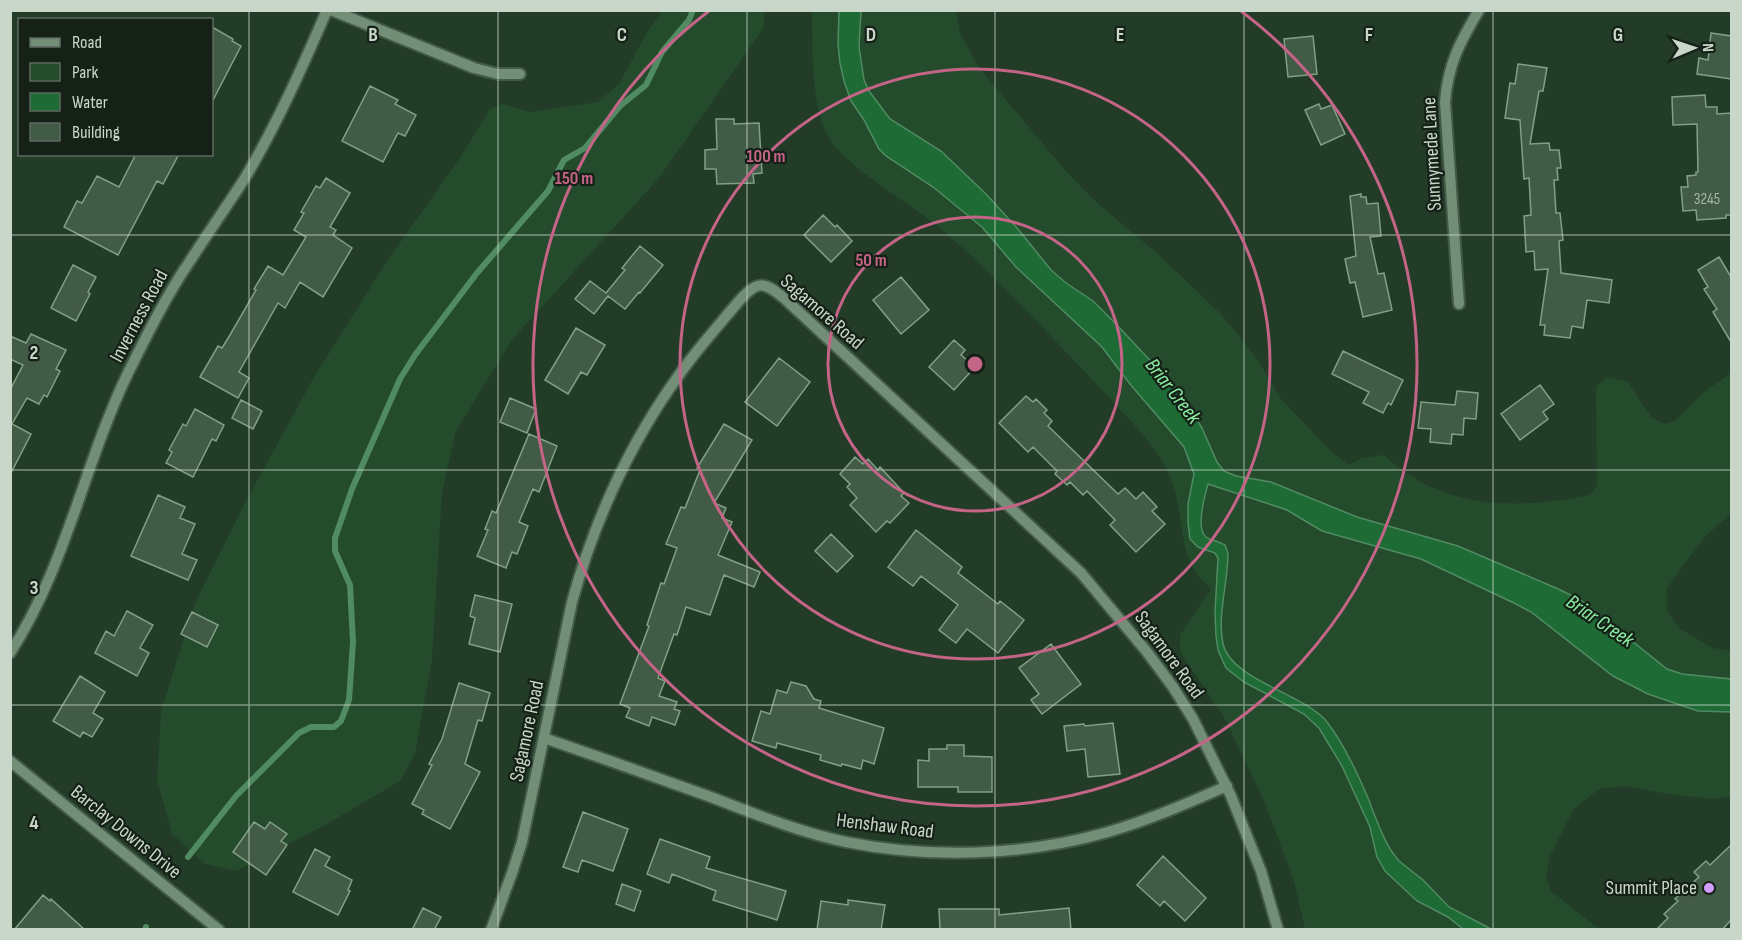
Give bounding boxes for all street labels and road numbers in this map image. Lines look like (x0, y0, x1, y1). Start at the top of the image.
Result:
street label: Sunnymede Lane (1417, 97, 1447, 211)
street label: Inverness Road (105, 266, 173, 366)
street label: Sagamore Road (775, 269, 869, 355)
street label: Sagamore Road (1129, 606, 1209, 704)
street label: Sagamore Road (505, 678, 549, 784)
street label: Barclay Downs Drive (66, 780, 186, 884)
street label: Henshaw Road (835, 808, 935, 844)

